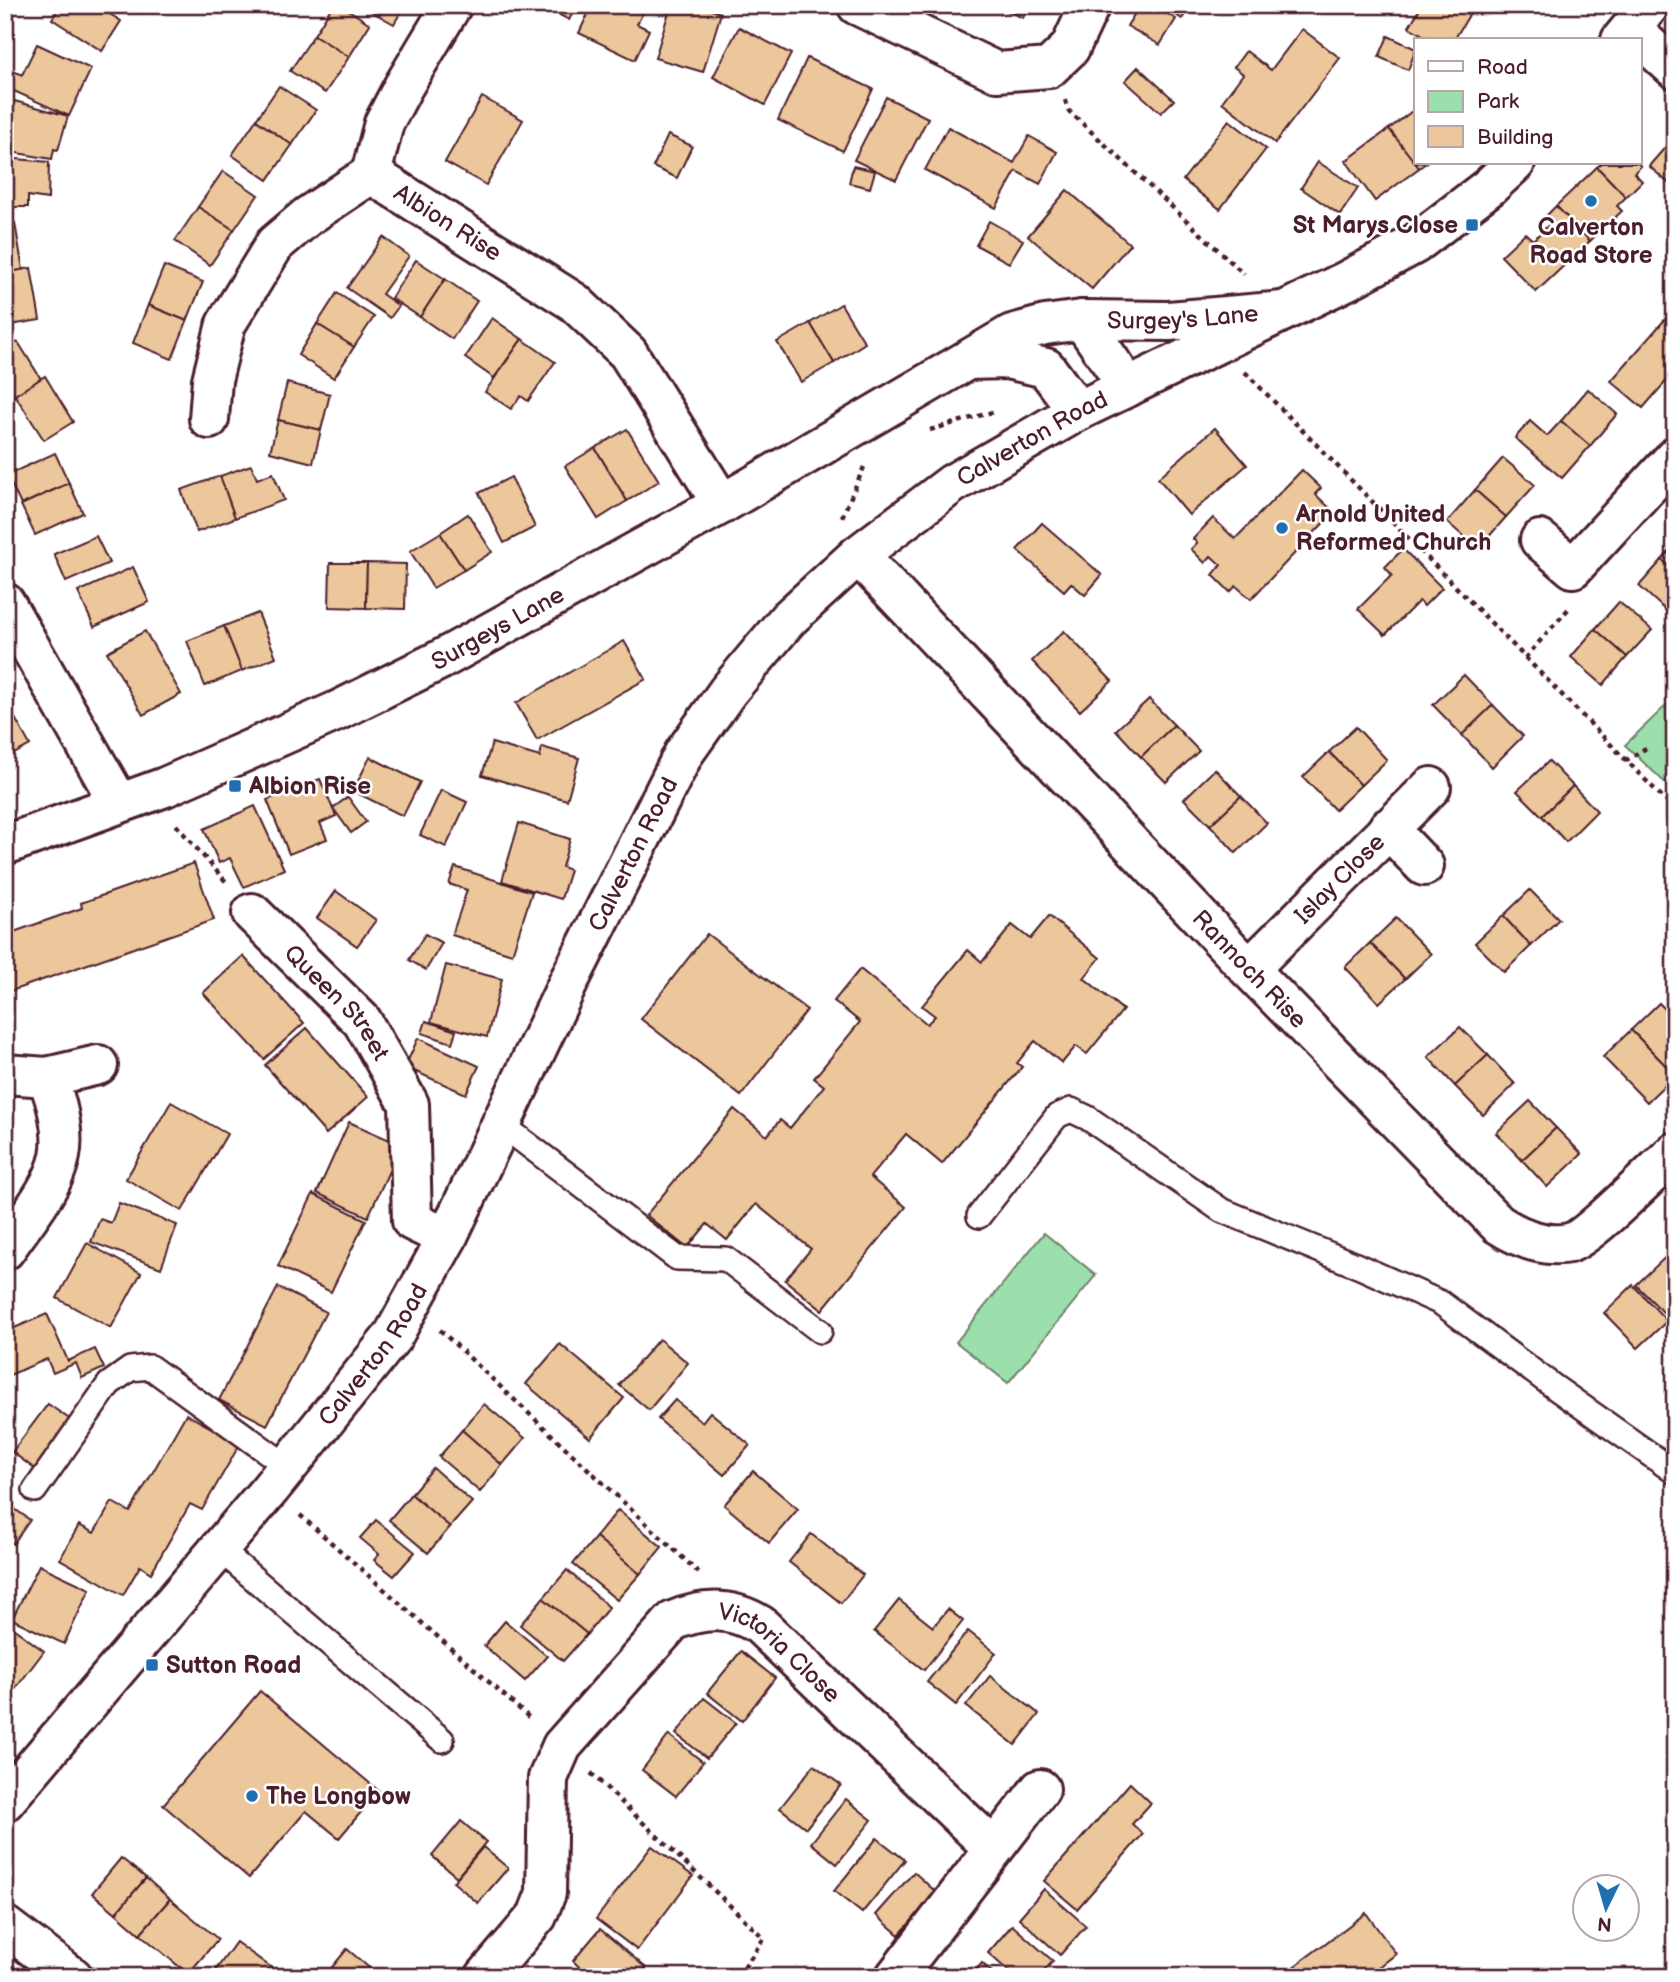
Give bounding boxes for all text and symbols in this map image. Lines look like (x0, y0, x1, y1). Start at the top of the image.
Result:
legend (1414, 38, 1642, 164)
text: Road (1477, 55, 1528, 80)
text: Park (1477, 89, 1520, 114)
text: Building (1477, 125, 1553, 150)
street label: Albion Rise (389, 178, 507, 268)
marker: Calverton Road Store (1583, 193, 1599, 209)
place label: St Marys Close (1293, 211, 1458, 240)
place label: Calverton Road Store (1529, 213, 1653, 270)
marker: St Marys Close (1464, 217, 1480, 233)
street label: Surgey's Lane (1107, 299, 1260, 336)
street label: Calverton Road (952, 385, 1112, 493)
place label: Arnold United Reformed Church (1295, 500, 1491, 557)
marker: Arnold United Reformed Church (1274, 520, 1290, 536)
street label: Surgeys Lane (427, 580, 569, 677)
place label: Albion Rise (248, 772, 371, 801)
street label: Calverton Road (582, 773, 684, 936)
marker: Albion Rise (227, 778, 243, 794)
street label: Islay Close (1289, 828, 1391, 930)
street label: Rannoch Rise (1186, 904, 1313, 1035)
street label: Queen Street (278, 939, 396, 1066)
street label: Calverton Road (312, 1279, 434, 1432)
street label: Victoria Close (717, 1597, 846, 1709)
place label: Sutton Road (166, 1651, 301, 1680)
marker: Sutton Road (144, 1657, 160, 1673)
place label: The Longbow (266, 1782, 411, 1811)
marker: The Longbow (244, 1788, 260, 1804)
north arrow (1572, 1874, 1642, 1944)
text: N (1597, 1911, 1613, 1936)

